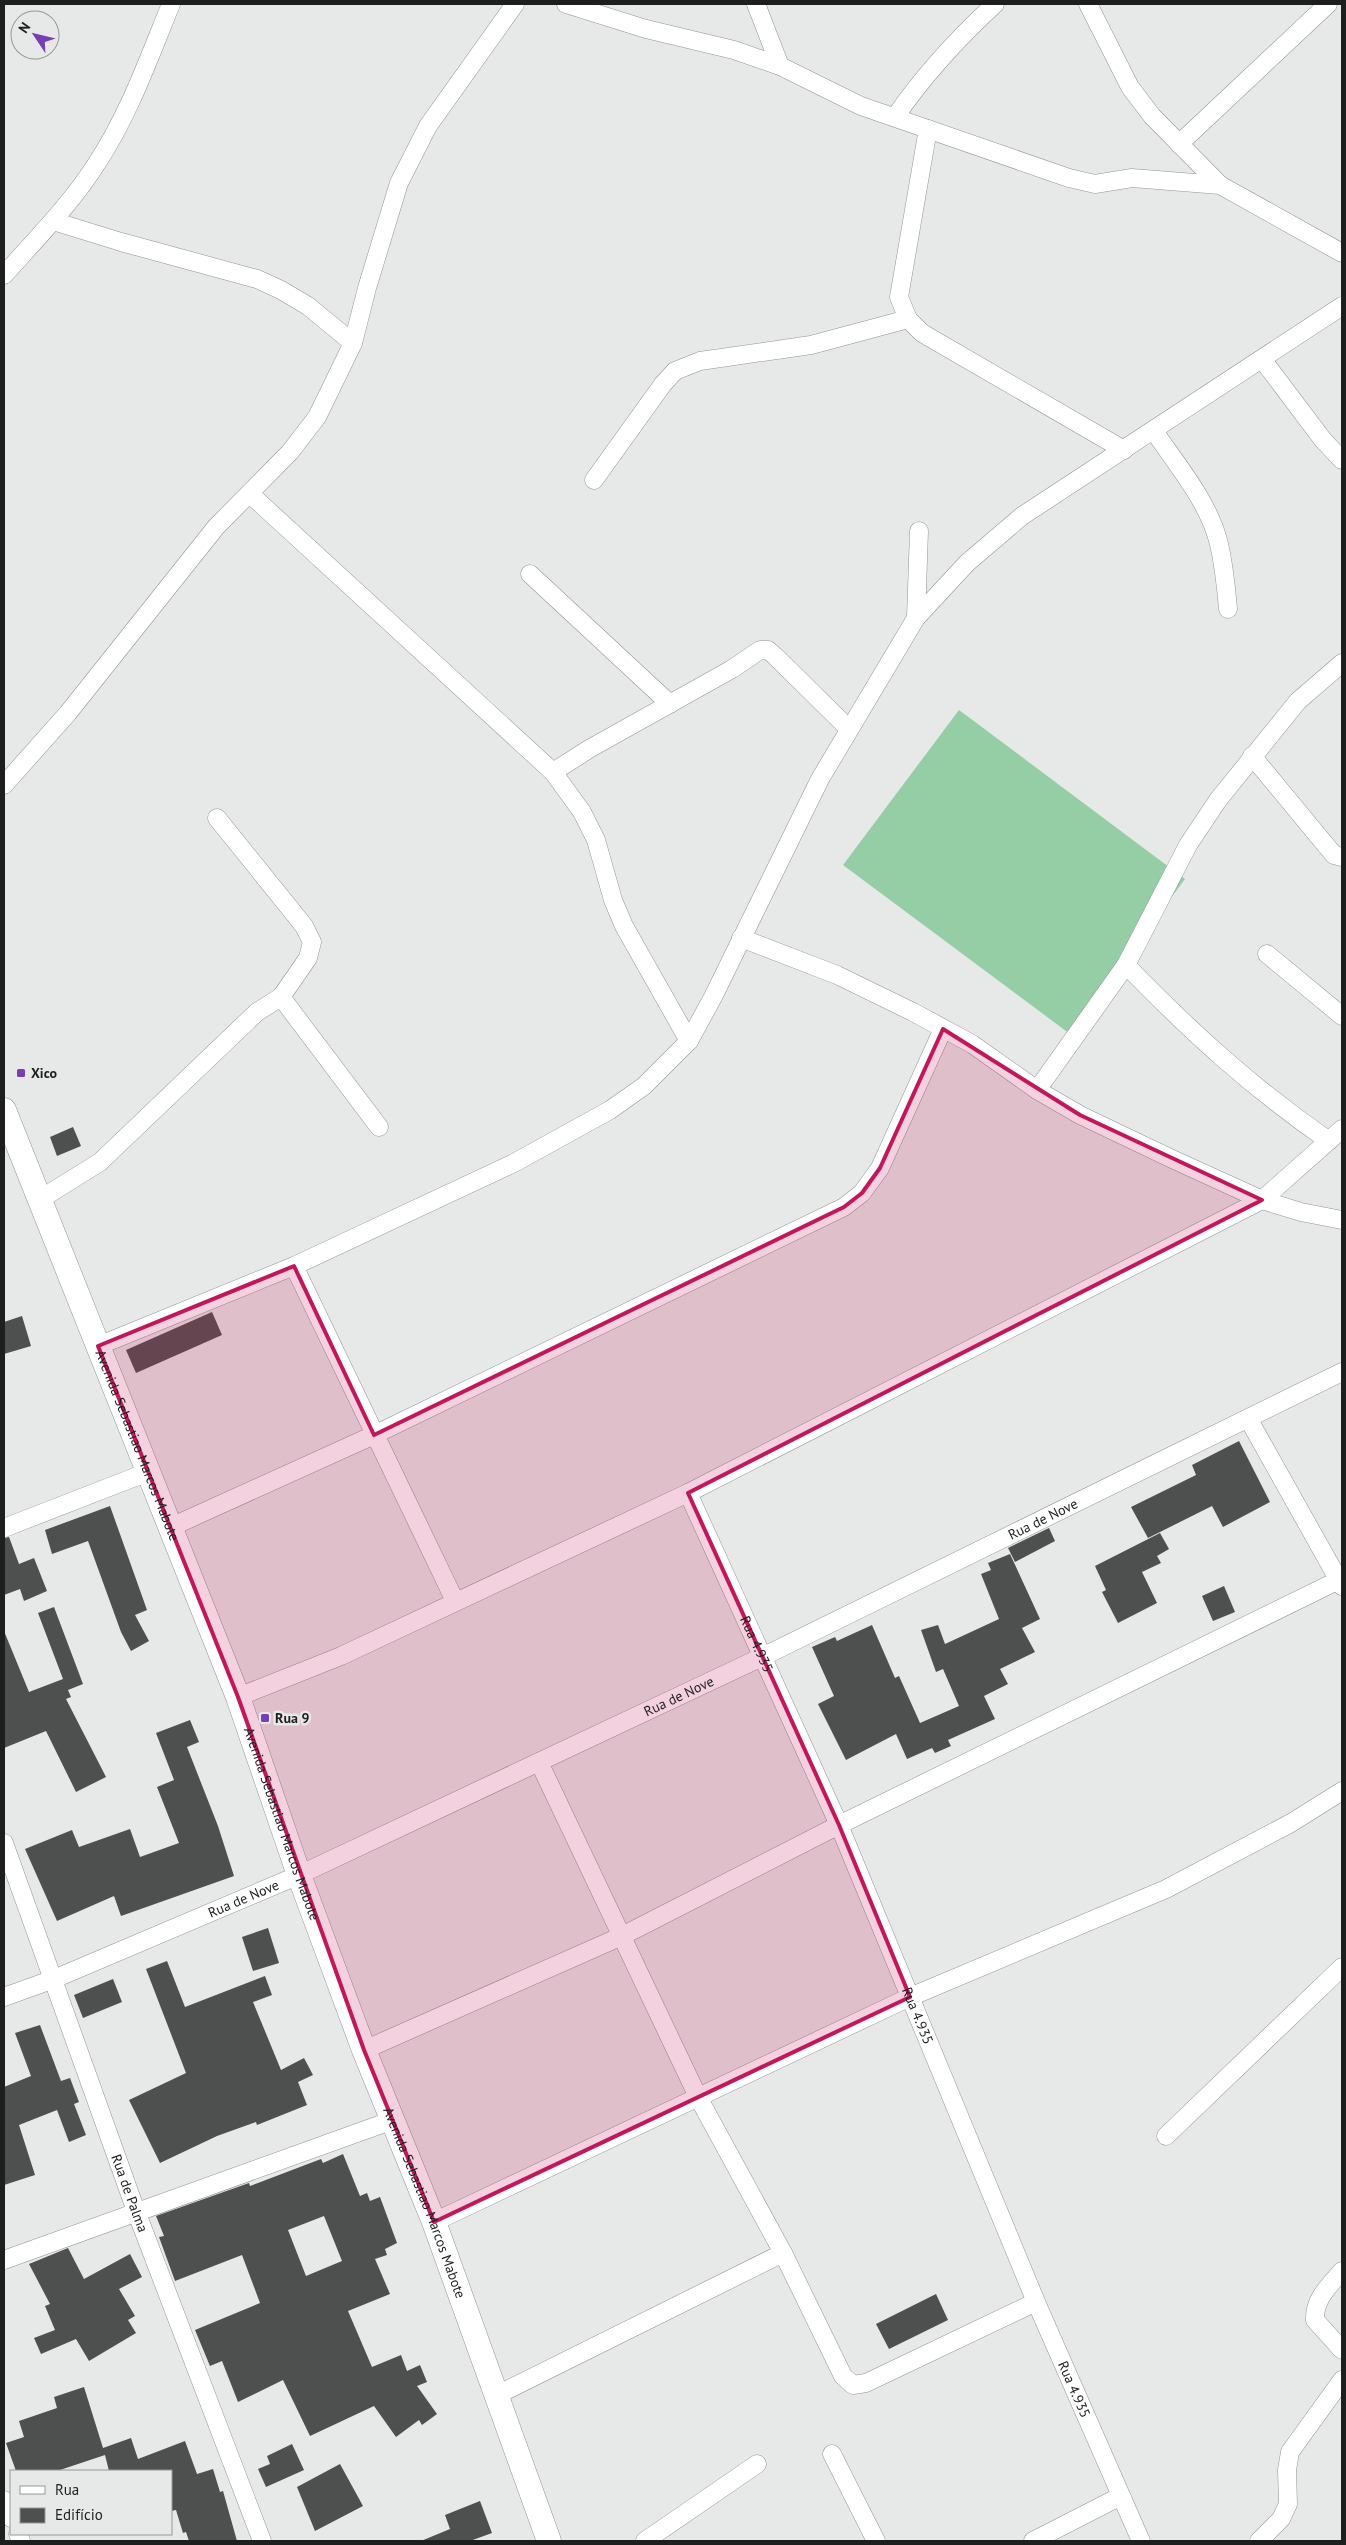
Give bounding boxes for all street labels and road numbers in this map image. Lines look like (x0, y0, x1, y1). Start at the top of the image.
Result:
street label: Avenida Sebastiao Marcos Mabote (92, 1347, 184, 1543)
street label: Rua de Nove (1005, 1494, 1081, 1544)
street label: Rua 4.935 (736, 1613, 777, 1675)
street label: Rua de Nove (641, 1672, 717, 1720)
street label: Avenida Sebastiao Marcos Mabote (240, 1725, 324, 1923)
street label: Rua de Nove (205, 1876, 282, 1922)
street label: Rua 4.935 (898, 1984, 938, 2047)
street label: Avenida Sebastiao Marcos Mabote (379, 2104, 470, 2301)
street label: Rua de Palma (107, 2152, 152, 2235)
street label: Rua 4.935 (1054, 2358, 1095, 2420)

